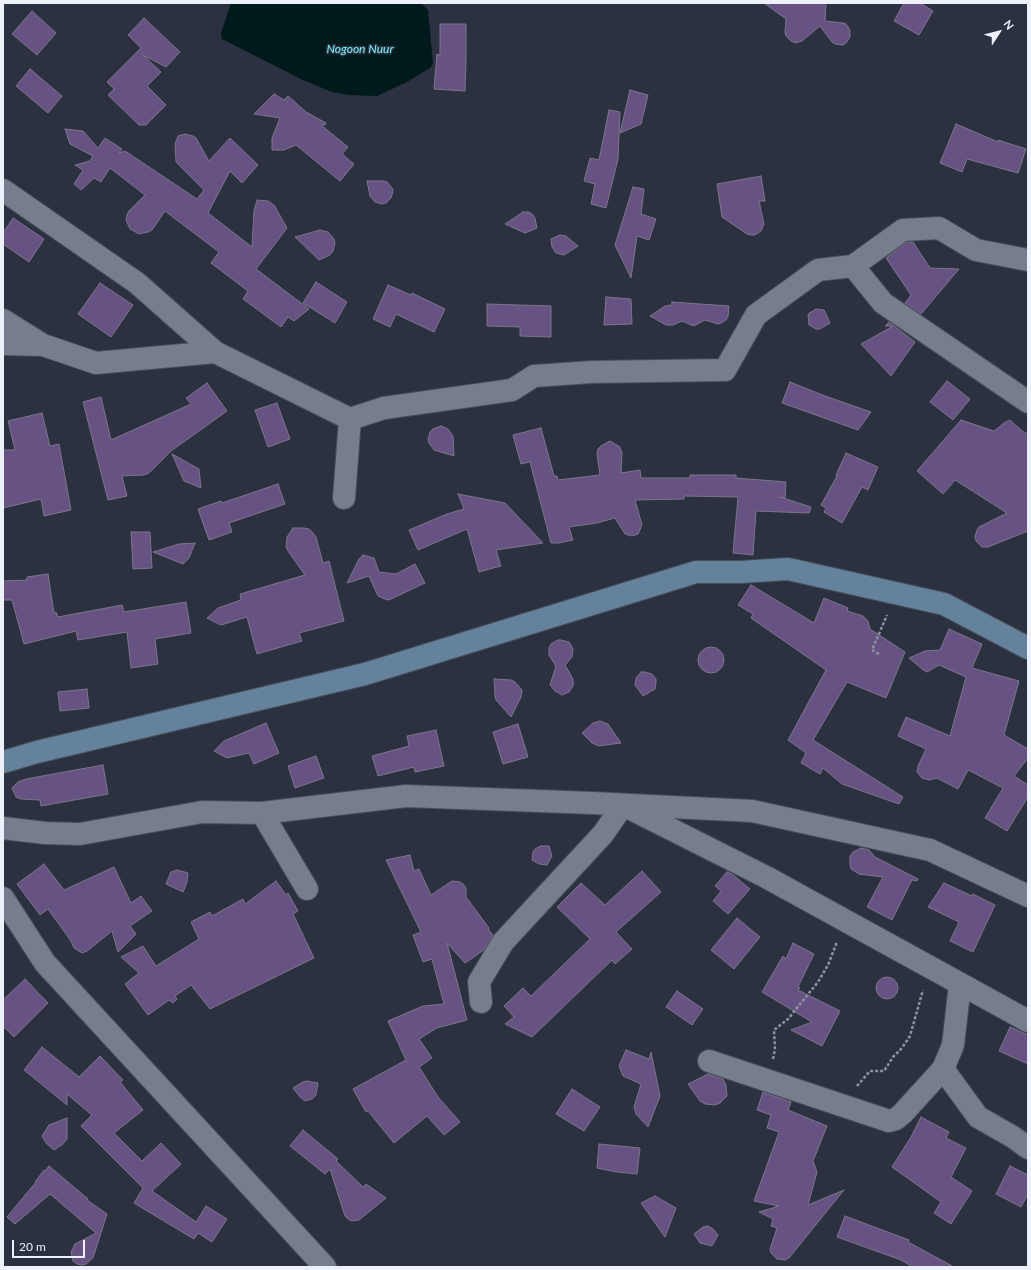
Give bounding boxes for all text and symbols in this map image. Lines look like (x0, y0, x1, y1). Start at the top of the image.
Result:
north arrow (979, 12, 1019, 52)
text: N (1001, 17, 1017, 32)
water label: Nogoon Nuur (326, 42, 394, 56)
scale bar (14, 1232, 87, 1258)
text: 20 m (19, 1239, 46, 1254)

